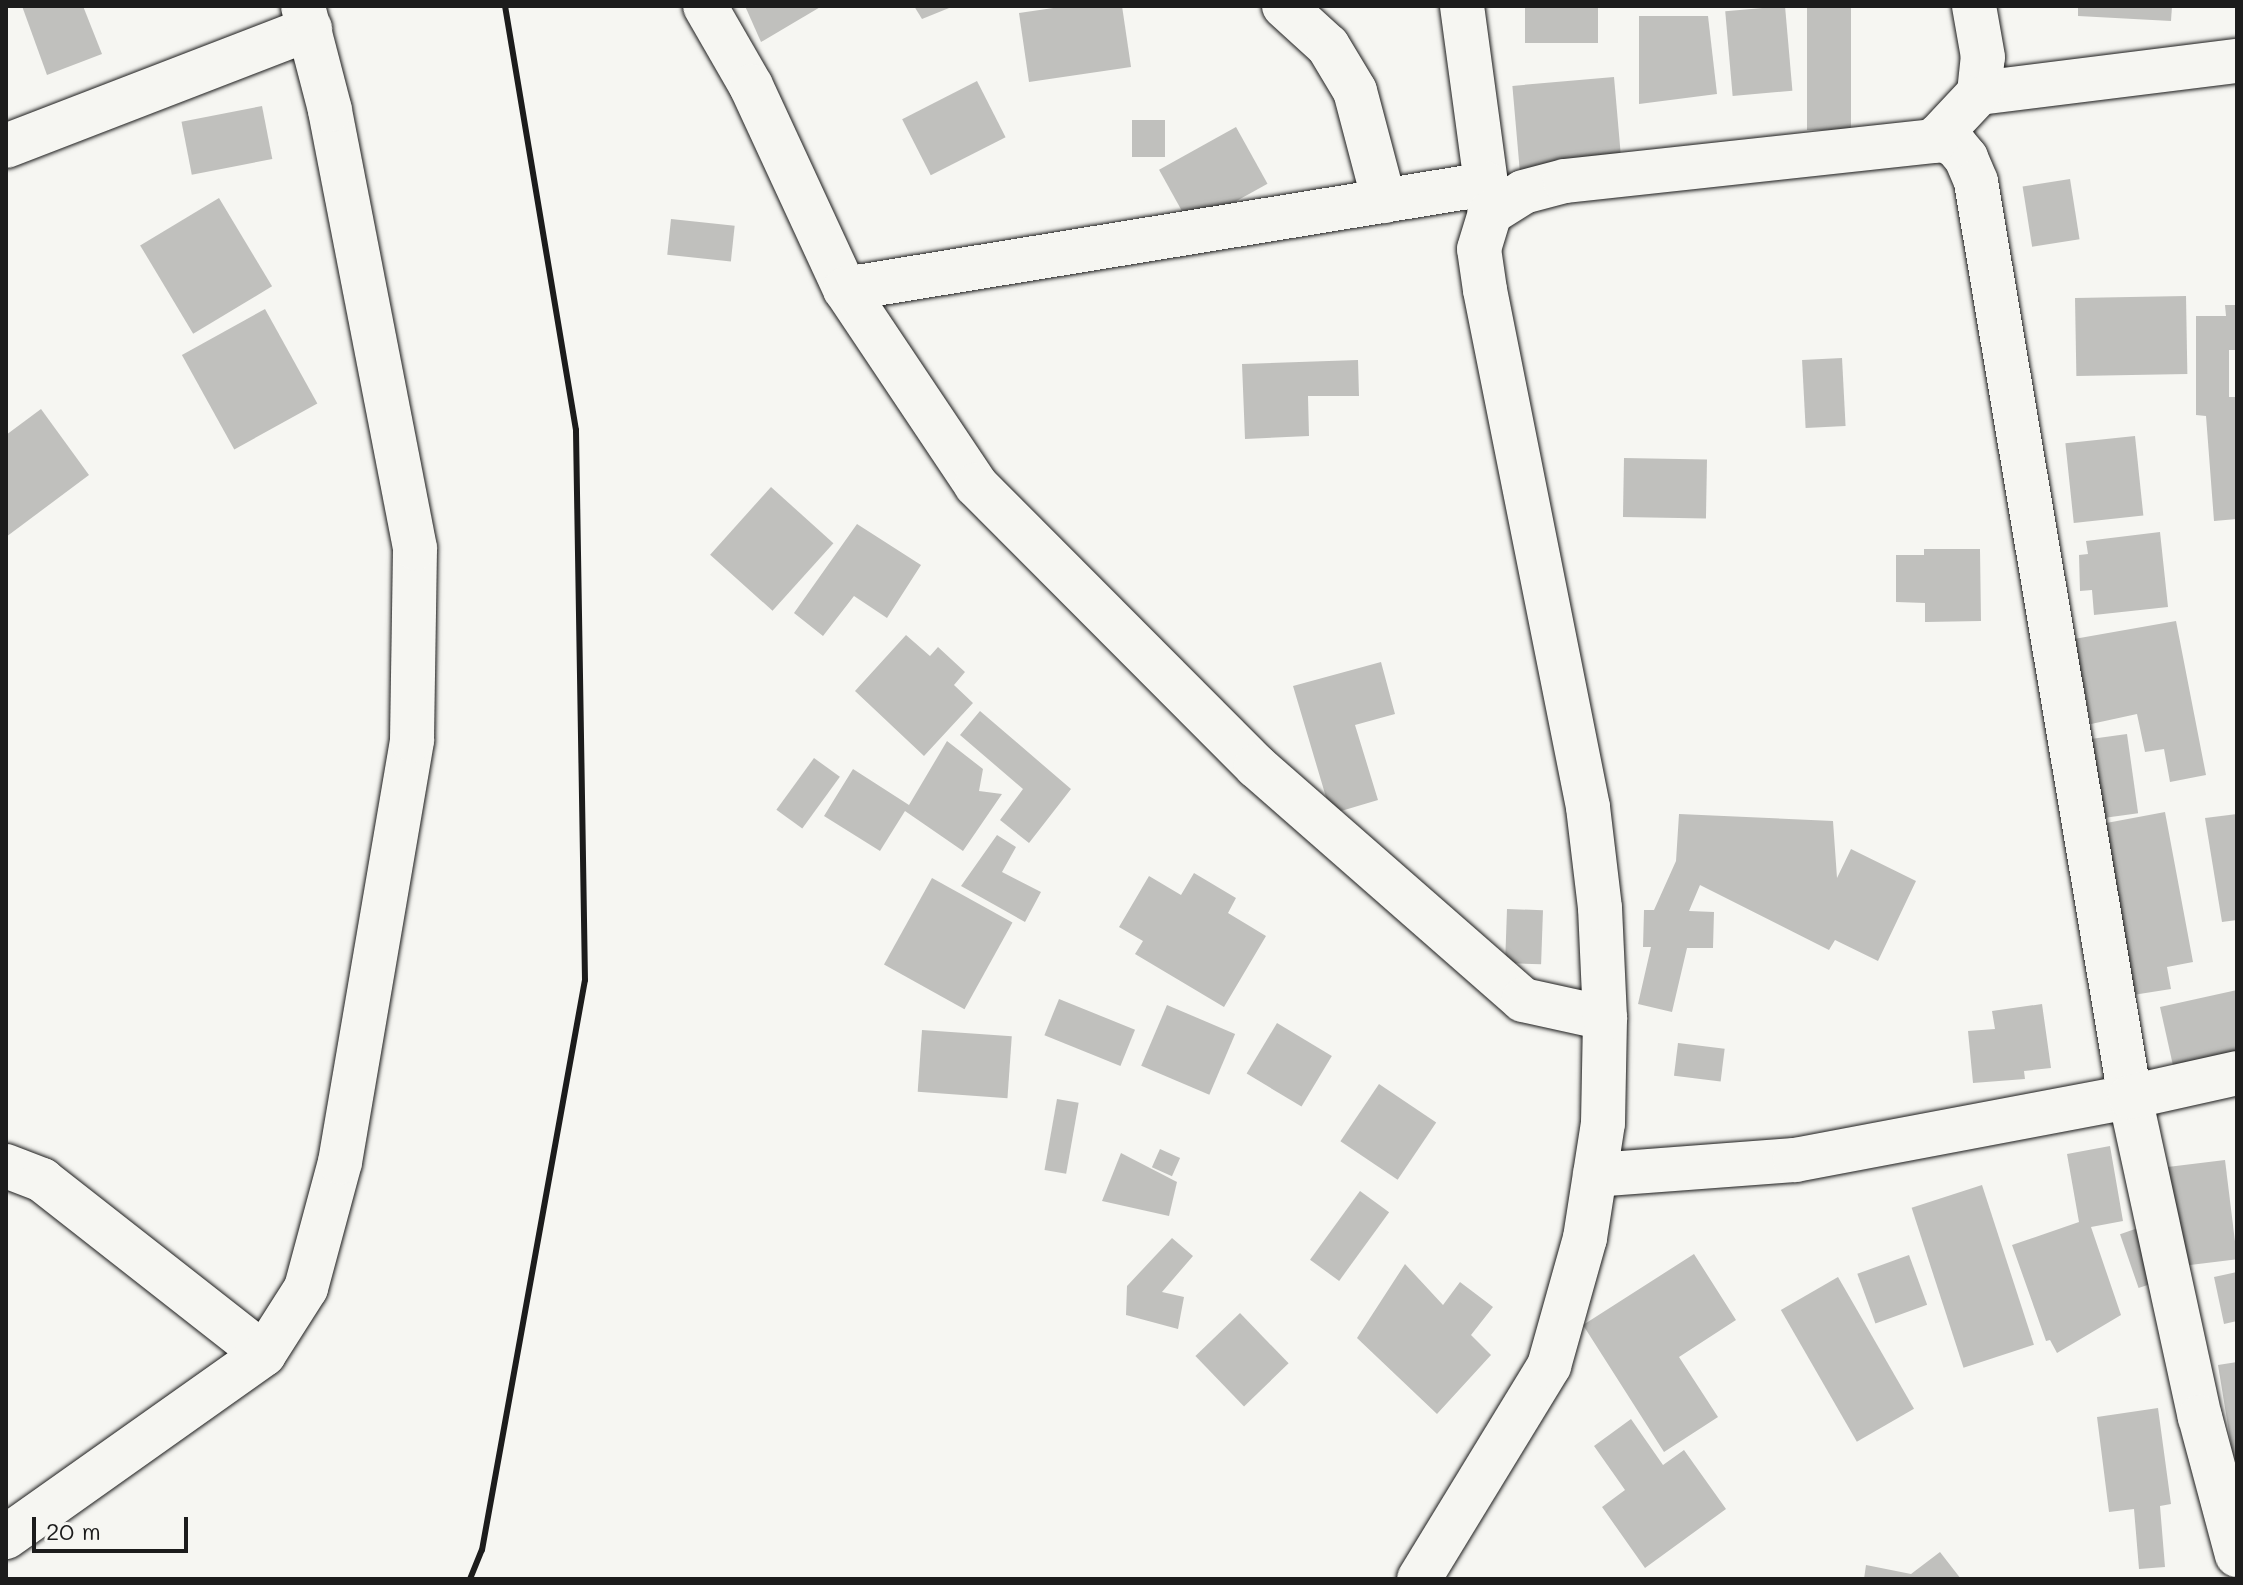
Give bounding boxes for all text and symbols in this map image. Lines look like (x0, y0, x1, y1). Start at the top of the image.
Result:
scale bar (36, 1501, 192, 1551)
text: 20 m (46, 1515, 101, 1546)

